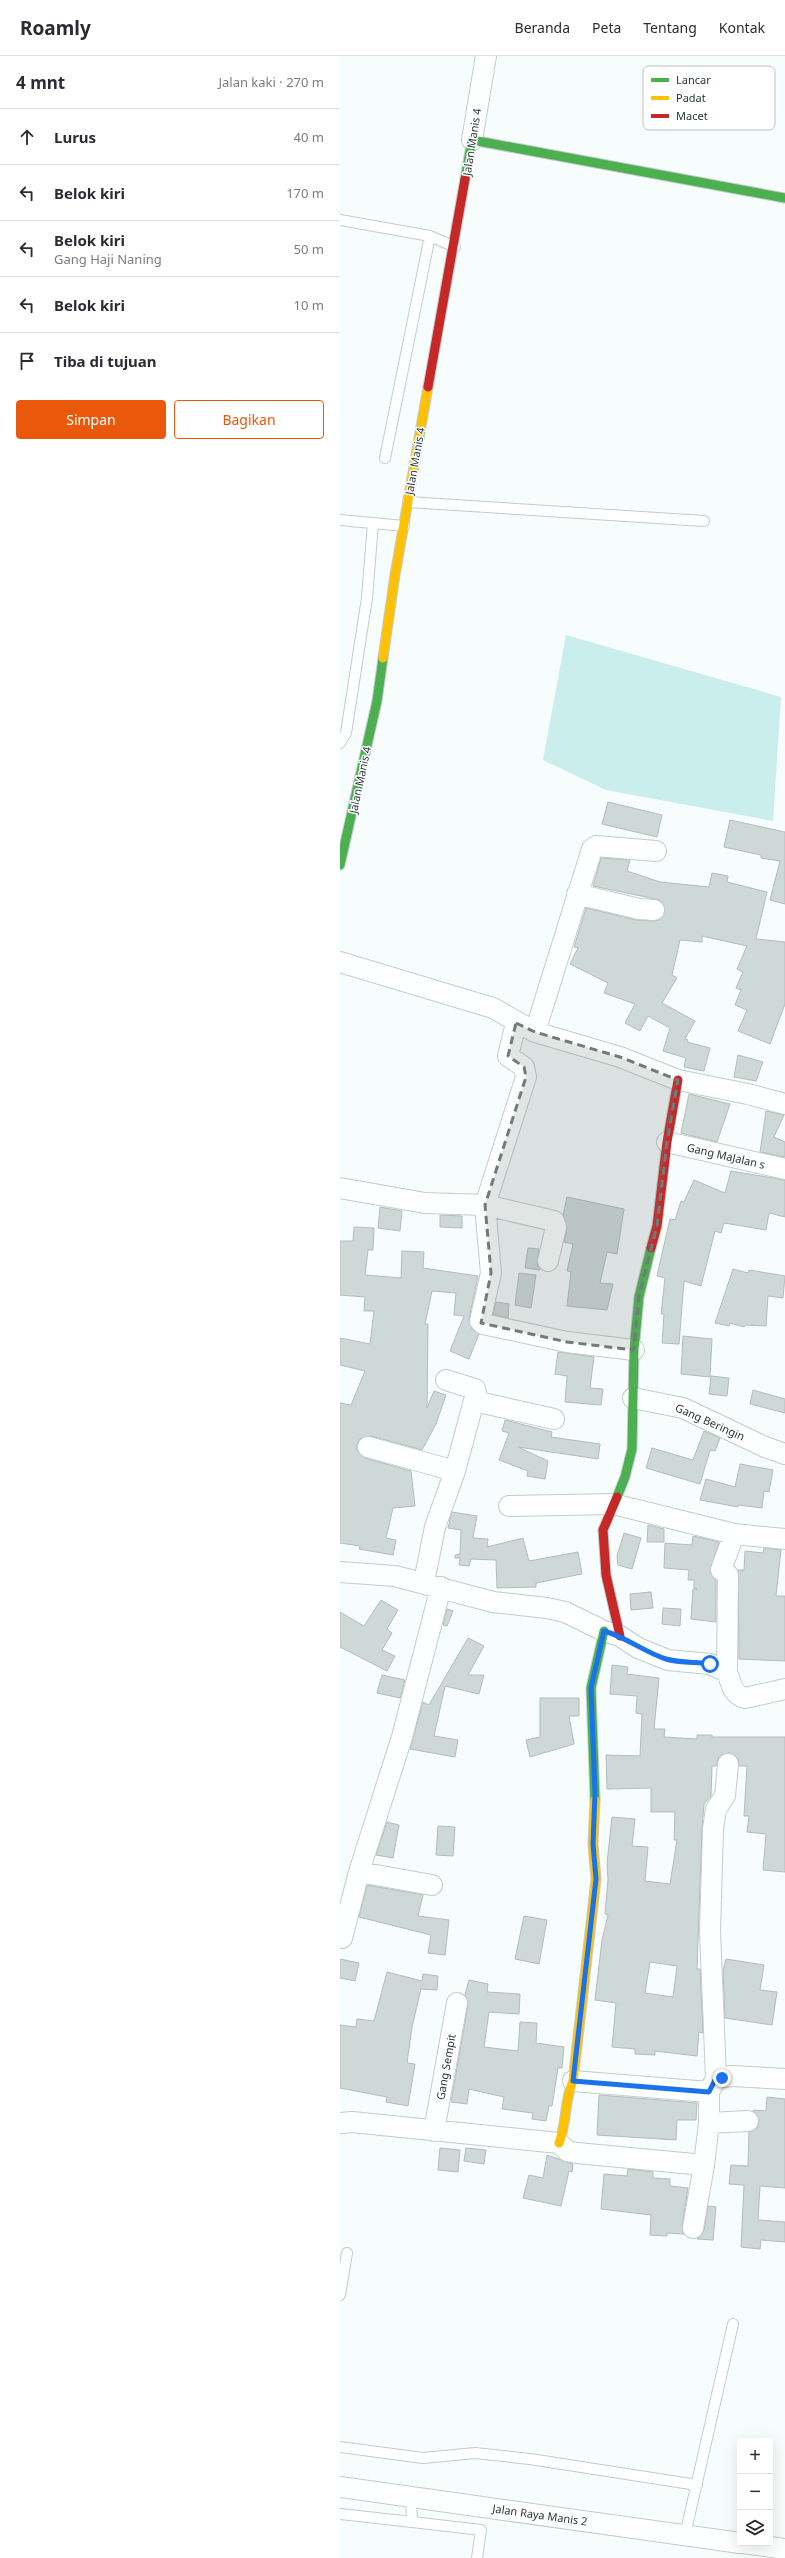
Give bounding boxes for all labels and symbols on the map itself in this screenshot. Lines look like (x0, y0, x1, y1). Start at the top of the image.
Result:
legend (643, 66, 775, 130)
text: Lancar (676, 72, 711, 87)
text: Padat (676, 90, 706, 105)
street label: Jalan Manis 4 (459, 106, 484, 178)
text: Macet (676, 108, 708, 123)
street label: Jalan Manis 4 (401, 425, 428, 497)
street label: Jalan Manis 4 (345, 744, 374, 816)
street label: Gang MaJalan s (686, 1139, 767, 1172)
street label: Gang Beringin (673, 1400, 747, 1444)
route start (701, 1655, 719, 1673)
street label: Gang Sempit (432, 2033, 459, 2101)
route end (713, 2069, 731, 2087)
street label: Jalan Raya Manis 2 (491, 2500, 588, 2529)

